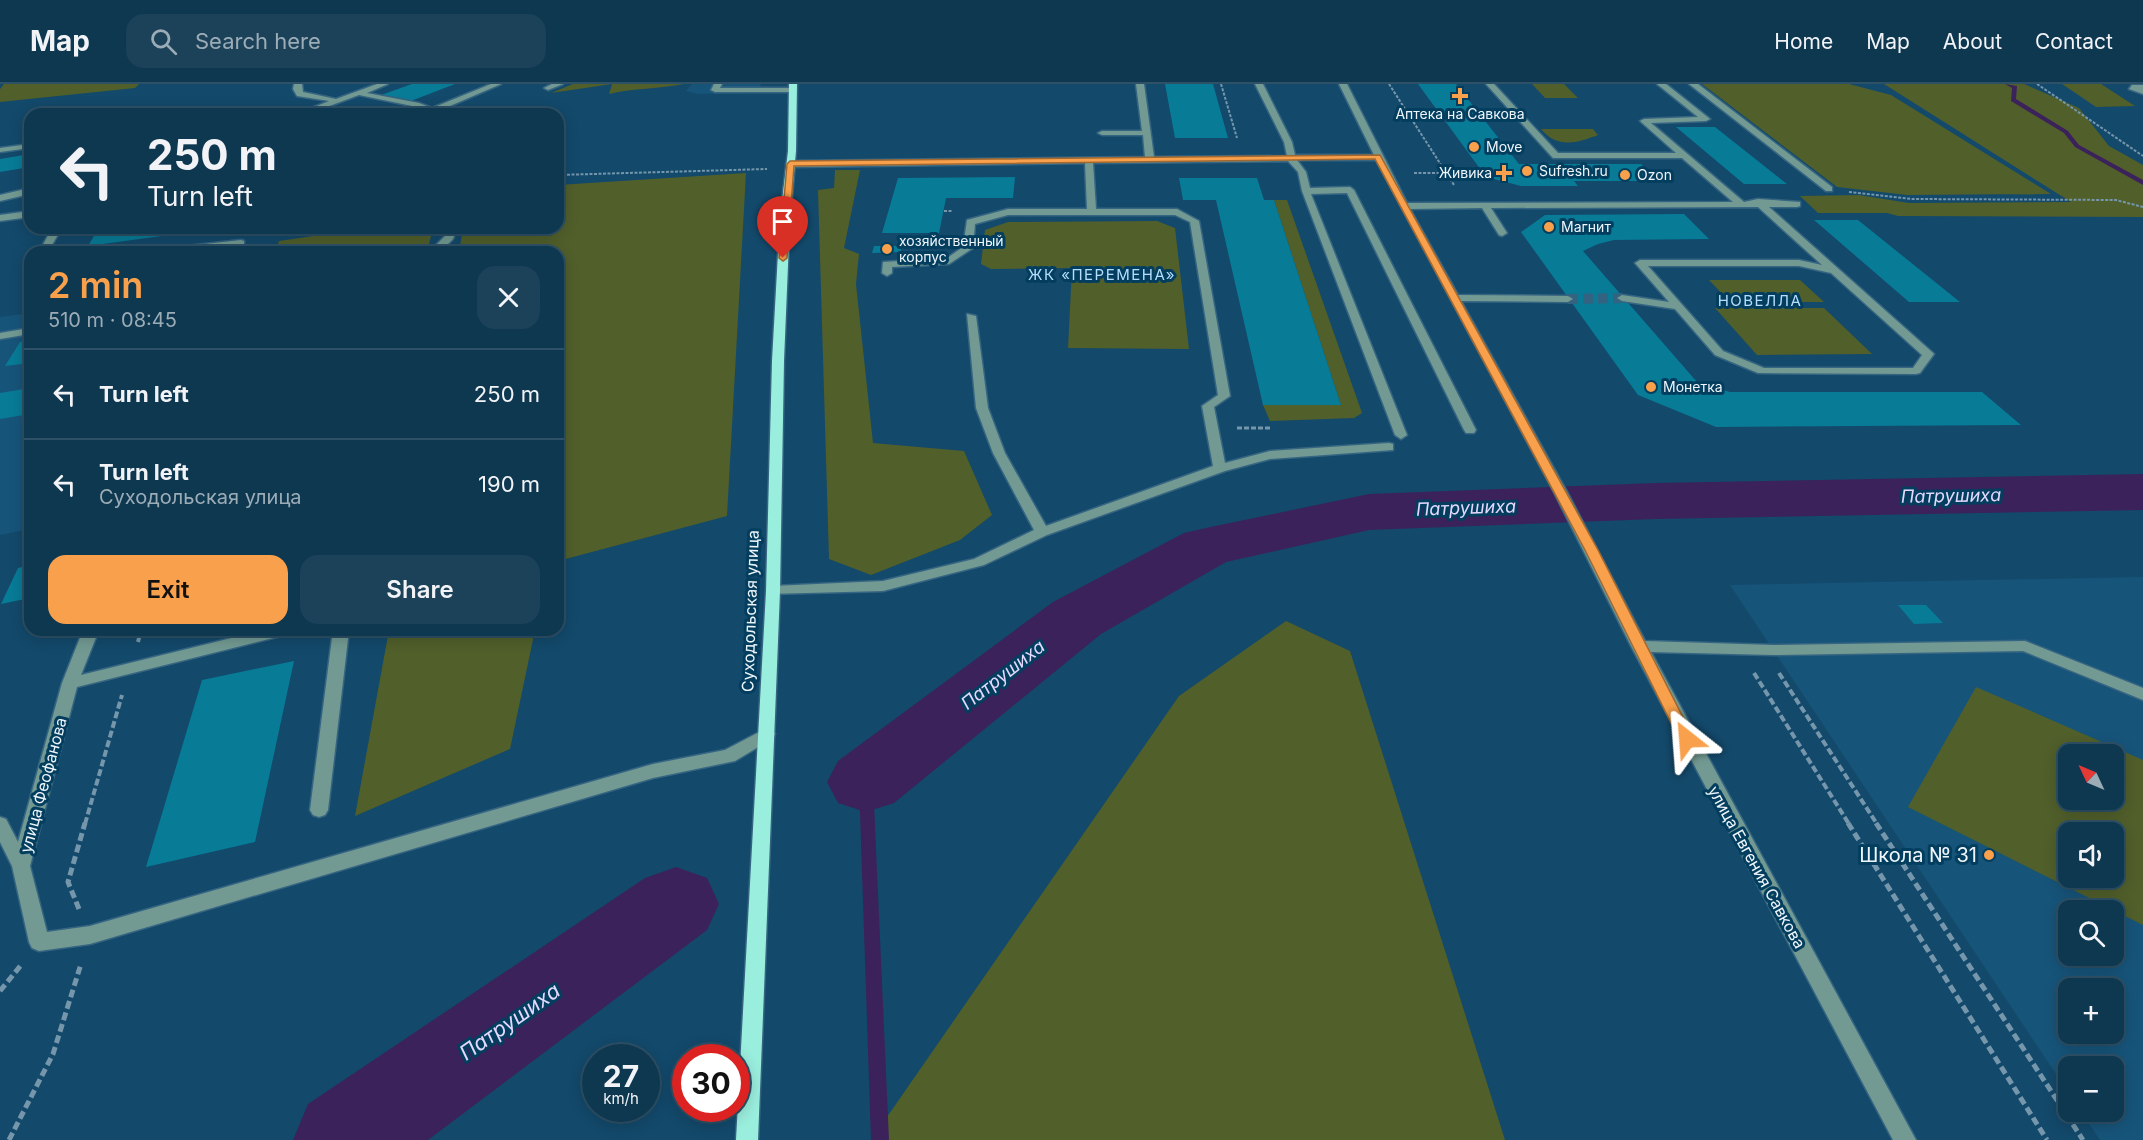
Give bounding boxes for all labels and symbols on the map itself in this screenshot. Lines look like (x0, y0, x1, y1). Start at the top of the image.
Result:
marker: Аптека на Савкова (1453, 89, 1467, 103)
place label: Аптека на Савкова (1395, 105, 1525, 122)
place label: Move (1486, 138, 1523, 155)
marker: Move (1467, 140, 1481, 154)
place label: Sufresh.ru (1539, 162, 1608, 179)
place label: Живика (1439, 164, 1492, 181)
marker: Sufresh.ru (1520, 164, 1534, 178)
marker: Живика (1497, 166, 1511, 180)
place label: Ozon (1637, 166, 1672, 183)
marker: Ozon (1618, 168, 1632, 182)
pin (757, 196, 808, 258)
place label: Магнит (1561, 218, 1611, 235)
marker: Магнит (1542, 220, 1556, 234)
place label: хозяйственный корпус (899, 232, 1004, 265)
marker: хозяйственный корпус (880, 242, 894, 256)
district label: ЖК «ПЕРЕМЕНА» (1028, 265, 1176, 284)
district label: НОВЕЛЛА (1718, 291, 1802, 310)
place label: Монетка (1663, 378, 1723, 395)
marker: Монетка (1644, 380, 1658, 394)
water label: Патрушиха (1901, 484, 2001, 507)
water label: Патрушиха (1416, 495, 1516, 520)
street label: Суходольская улица (737, 530, 763, 692)
water label: Патрушиха (957, 635, 1049, 714)
position arrow (1655, 707, 1719, 771)
street label: улица Феофанова (15, 715, 71, 855)
north arrow (2058, 744, 2124, 810)
street label: улица Евгения Савкова (1704, 782, 1810, 952)
place label: Школа № 31 (1859, 843, 1977, 867)
marker: Школа № 31 (1982, 848, 1996, 862)
water label: Патрушиха (455, 978, 565, 1065)
speed limit sign: 30 (672, 1044, 750, 1122)

